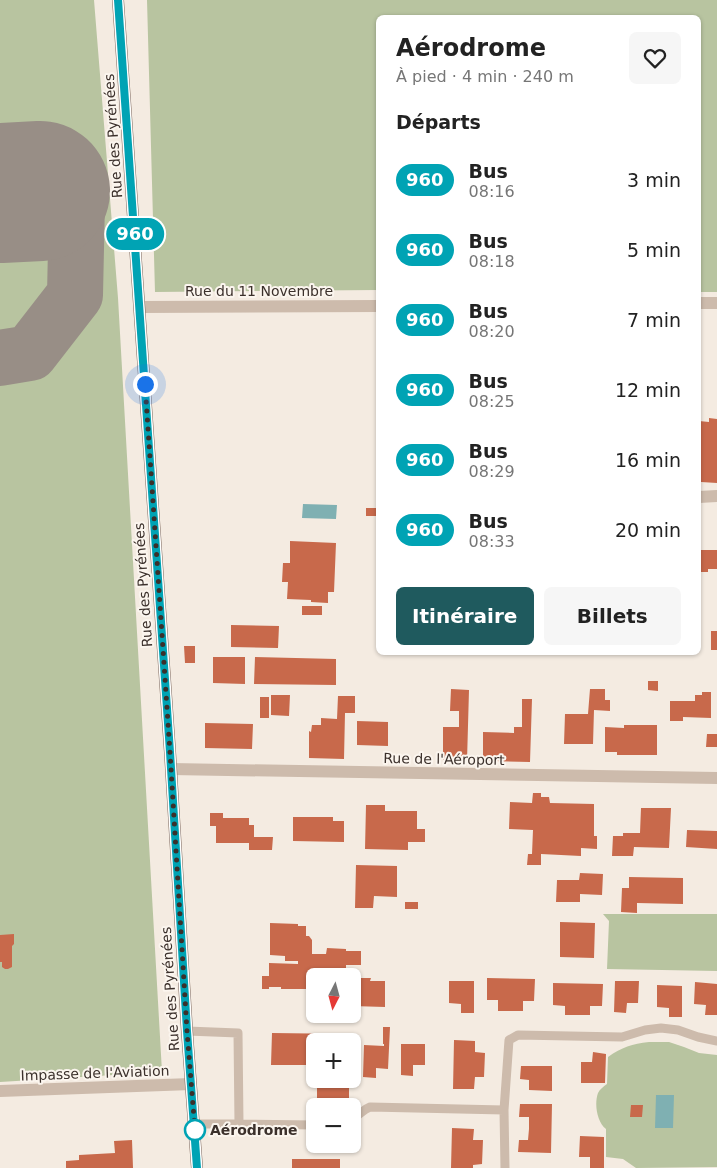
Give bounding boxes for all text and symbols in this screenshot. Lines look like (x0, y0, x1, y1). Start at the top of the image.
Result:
button: heart (629, 32, 681, 84)
text: Aérodrome (396, 34, 546, 62)
text: À pied · 4 min · 240 m (396, 67, 574, 86)
street label: Rue des Pyrénées (101, 73, 125, 199)
text: Départs (396, 111, 481, 133)
text: Bus (469, 160, 508, 182)
text: 960 (406, 169, 444, 190)
text: 3 min (627, 169, 681, 191)
text: 08:16 (469, 182, 515, 201)
line badge: 960 (106, 218, 164, 250)
text: 960 (116, 223, 154, 244)
text: Bus (469, 230, 508, 252)
text: 960 (406, 239, 444, 260)
text: 5 min (627, 239, 681, 261)
text: 08:18 (469, 252, 515, 271)
street label: Rue du 11 Novembre (185, 283, 333, 299)
text: Bus (469, 300, 508, 322)
text: 960 (406, 309, 444, 330)
text: 7 min (627, 309, 681, 331)
text: 08:20 (469, 322, 515, 341)
text: Bus (469, 370, 508, 392)
your location (133, 372, 158, 397)
text: 960 (406, 379, 444, 400)
text: 12 min (615, 379, 681, 401)
text: 08:25 (469, 392, 515, 411)
text: Bus (469, 440, 508, 462)
text: 960 (406, 449, 444, 470)
text: 16 min (615, 449, 681, 471)
text: 08:29 (469, 462, 515, 481)
text: Bus (469, 510, 508, 532)
text: 960 (406, 519, 444, 540)
text: 20 min (615, 519, 681, 541)
street label: Rue des Pyrénées (131, 522, 155, 648)
text: 08:33 (469, 532, 515, 551)
button: Itinéraire (396, 587, 534, 645)
button: Billets (544, 587, 681, 645)
street label: Rue de l'Aéroport (383, 750, 505, 768)
street label: Rue des Pyrénées (158, 926, 182, 1052)
north arrow (306, 968, 361, 1022)
map controls (306, 968, 361, 1153)
button: + (306, 1033, 361, 1088)
street label: Impasse de l'Aviation (20, 1062, 170, 1084)
button: − (306, 1098, 361, 1153)
marker: Aérodrome (184, 1119, 206, 1141)
place label: Aérodrome (210, 1122, 297, 1138)

